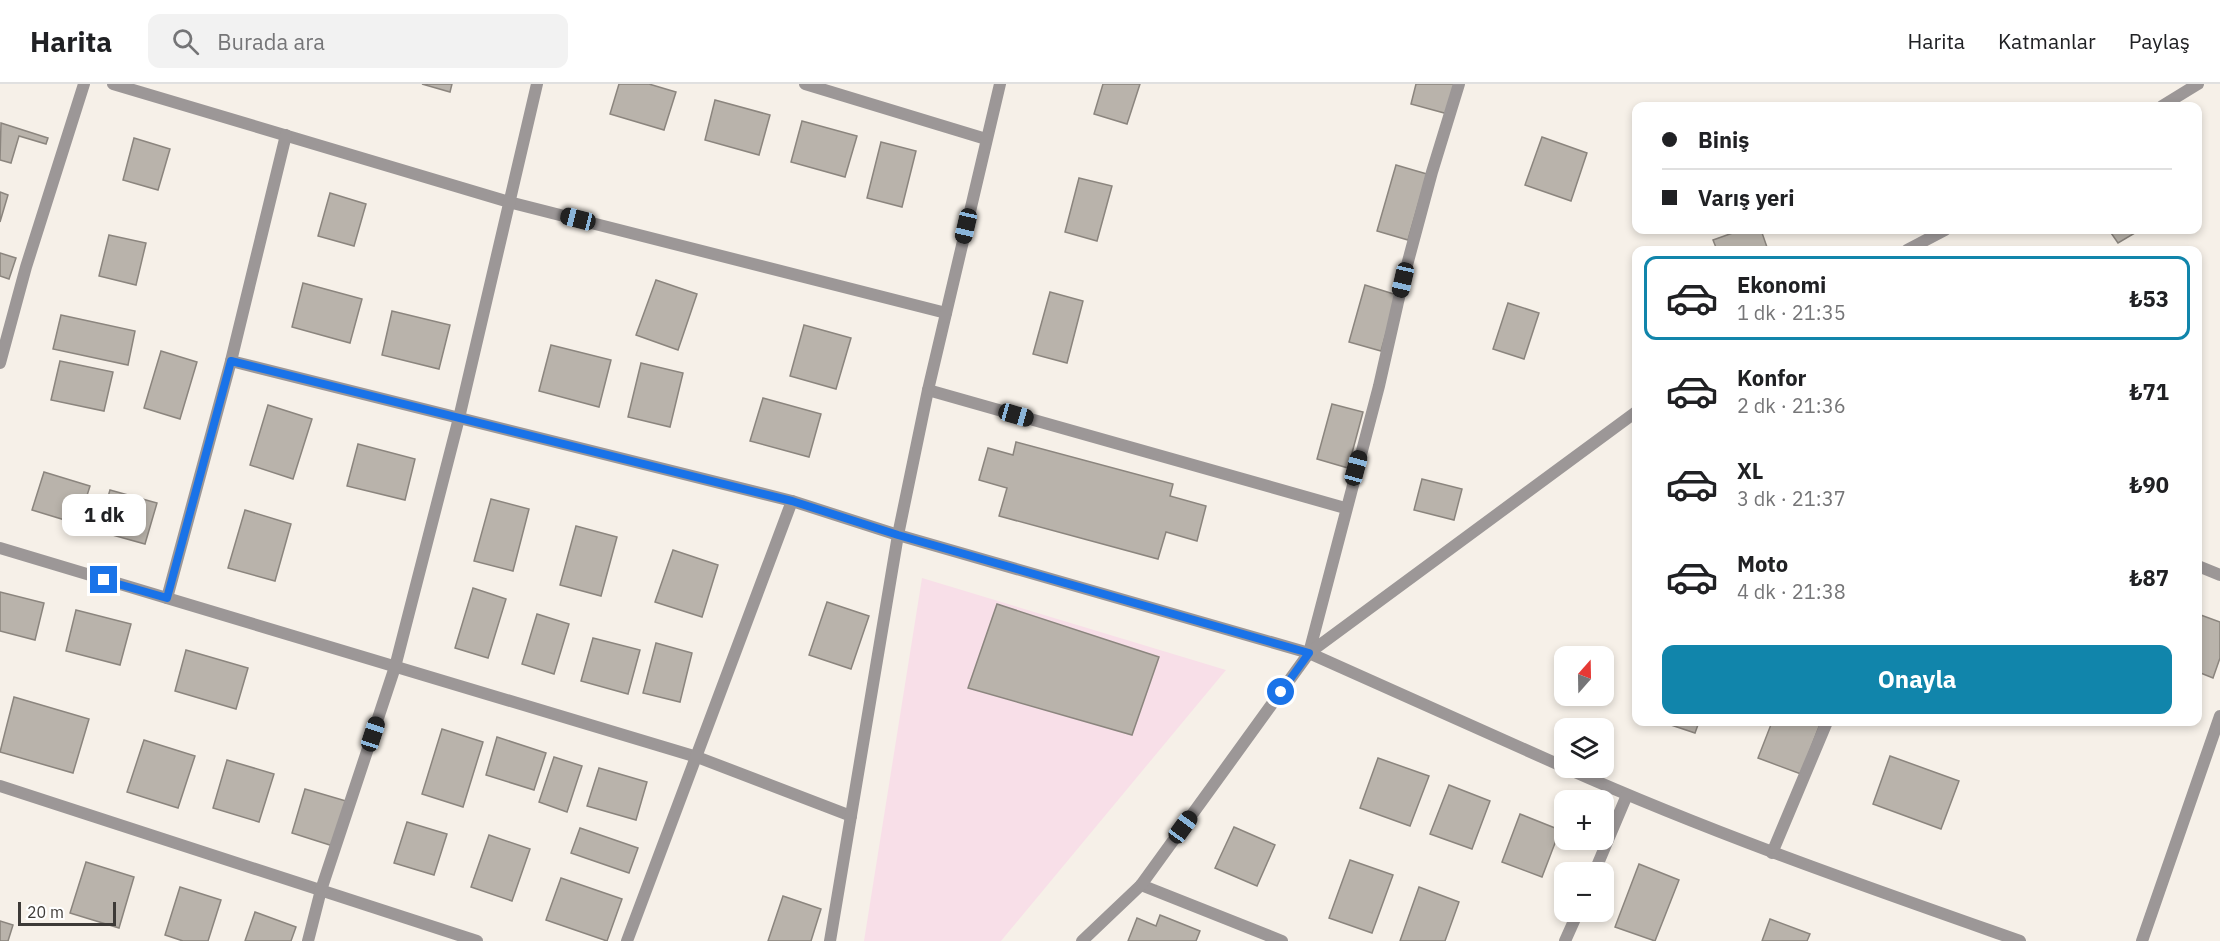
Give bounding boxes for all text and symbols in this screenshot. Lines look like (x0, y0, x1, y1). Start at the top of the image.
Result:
search box (148, 14, 568, 68)
text: Harita (30, 23, 112, 60)
icon: search (169, 25, 202, 58)
text: Burada ara (217, 27, 325, 56)
text: Harita (1907, 27, 1965, 55)
text: Katmanlar (1998, 27, 2096, 55)
text: Paylaş (2129, 27, 2190, 55)
text: Biniş (1698, 125, 1749, 154)
text: Varış yeri (1698, 183, 1795, 212)
car (558, 206, 598, 232)
car (953, 206, 979, 246)
car (1390, 260, 1416, 300)
text: Ekonomi (1737, 270, 1826, 299)
icon: car (1665, 271, 1719, 325)
text: ₺53 (2129, 284, 2169, 313)
text: 1 dk · 21:35 (1737, 299, 1846, 326)
text: Konfor (1737, 363, 1806, 392)
icon: car (1665, 364, 1719, 418)
text: ₺71 (2129, 377, 2169, 406)
text: 2 dk · 21:36 (1737, 392, 1846, 419)
car (996, 401, 1036, 429)
car (1343, 448, 1369, 488)
text: XL (1737, 456, 1763, 485)
icon: car (1665, 457, 1719, 511)
text: ₺90 (2129, 470, 2169, 499)
text: 3 dk · 21:37 (1737, 485, 1846, 512)
callout: 1 dk (62, 493, 146, 535)
text: 1 dk (84, 501, 124, 528)
text: Moto (1737, 549, 1788, 578)
icon: car (1665, 550, 1719, 604)
text: ₺87 (2129, 563, 2169, 592)
route end (90, 566, 117, 593)
text: 4 dk · 21:38 (1737, 578, 1846, 605)
button: Onayla (1662, 645, 2172, 714)
north arrow (1554, 646, 1614, 706)
map controls (1554, 646, 1614, 922)
route start (1267, 678, 1294, 705)
car (359, 714, 387, 754)
button: layers (1554, 718, 1614, 778)
button: + (1554, 790, 1614, 850)
car (1165, 807, 1201, 847)
button: − (1554, 862, 1614, 922)
scale bar (18, 899, 116, 926)
text: 20 m (27, 902, 64, 922)

